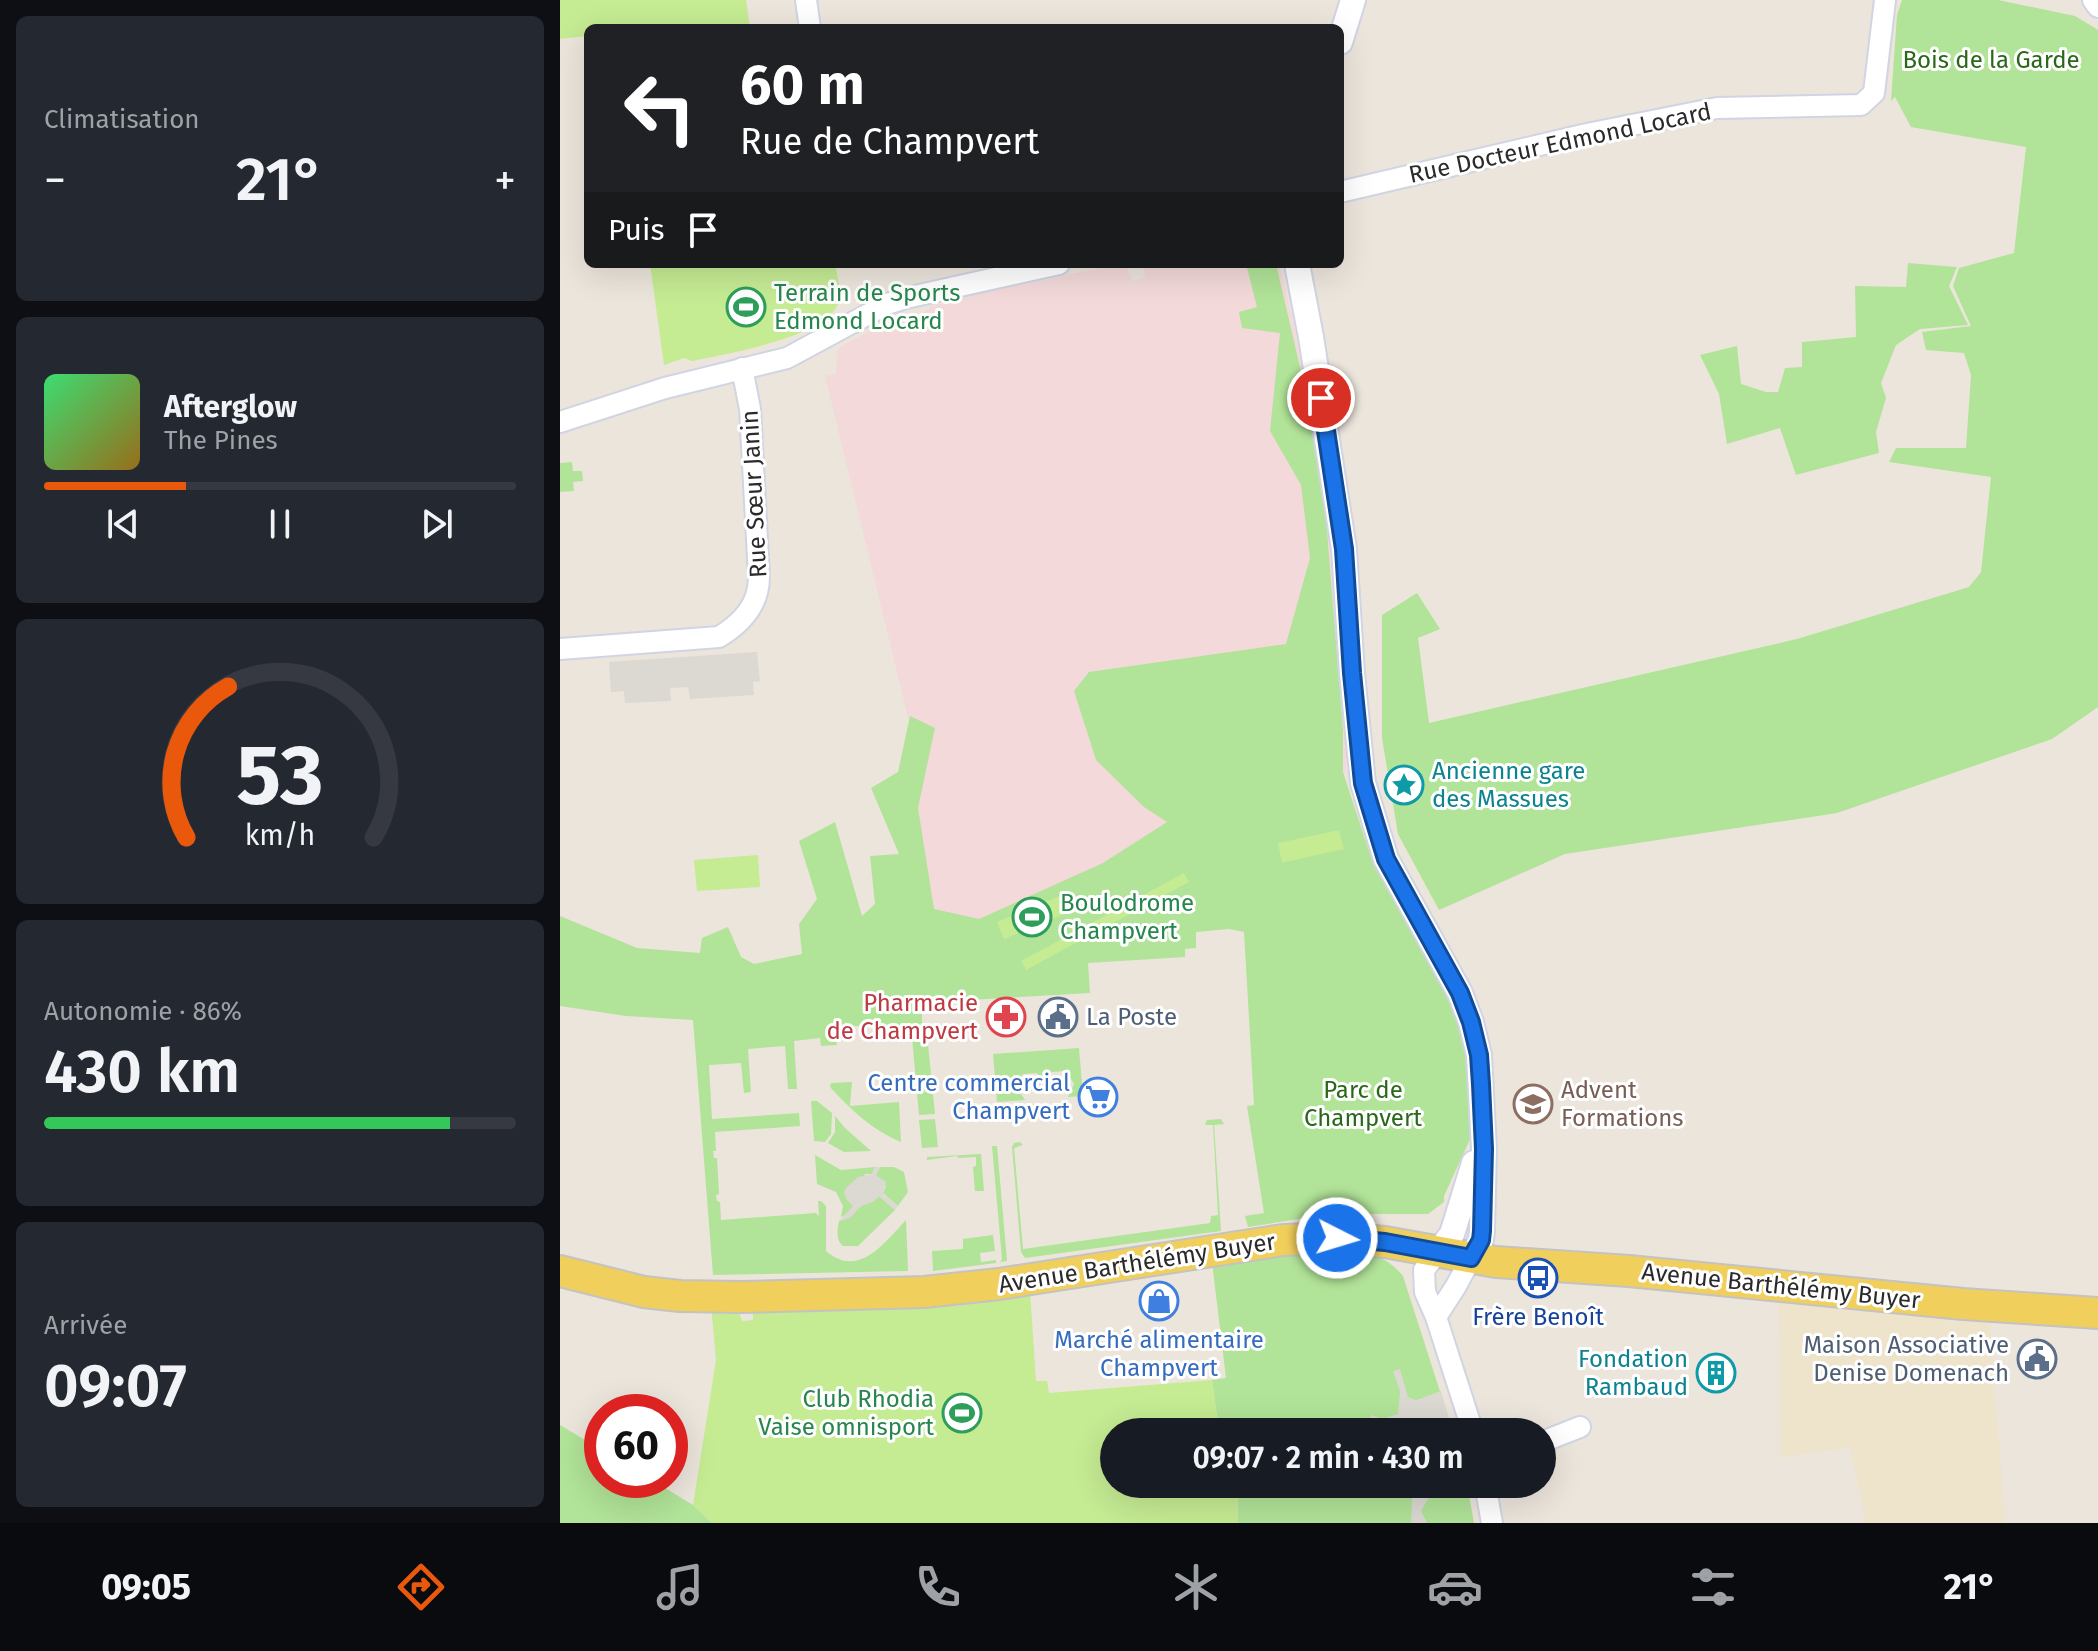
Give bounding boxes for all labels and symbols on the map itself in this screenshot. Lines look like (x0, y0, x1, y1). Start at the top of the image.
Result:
park label: Bois de la Garde (1902, 46, 2080, 74)
street label: Rue Docteur Edmond Locard (1406, 97, 1714, 189)
place label: Terrain de Sports Edmond Locard (774, 279, 960, 335)
sports icon: Terrain de Sports Edmond Locard (725, 286, 767, 328)
pin (1287, 364, 1355, 432)
street label: Rue Sœur Janin (736, 409, 772, 579)
place label: Ancienne gare des Massues (1432, 757, 1585, 813)
place icon: Ancienne gare des Massues (1383, 764, 1425, 806)
place label: Boulodrome Champvert (1060, 889, 1194, 945)
sports icon: Boulodrome Champvert (1011, 896, 1053, 938)
place label: Pharmacie de Champvert (826, 989, 978, 1045)
pharmacy icon: Pharmacie de Champvert (985, 996, 1027, 1038)
public building icon: La Poste (1037, 996, 1079, 1038)
place label: La Poste (1086, 1003, 1177, 1031)
place label: Centre commercial Champvert (867, 1069, 1070, 1125)
supermarket icon: Centre commercial Champvert (1077, 1076, 1119, 1118)
park label: Parc de Champvert (1304, 1076, 1422, 1132)
place label: Advent Formations (1561, 1076, 1684, 1132)
school or university icon: Advent Formations (1512, 1083, 1554, 1125)
position arrow (1295, 1196, 1379, 1280)
street label: Avenue Barthélémy Buyer (997, 1227, 1278, 1299)
bus stop icon: Frère Benoît (1517, 1257, 1559, 1299)
street label: Avenue Barthélémy Buyer (1640, 1257, 1922, 1315)
shop icon: Marché alimentaire Champvert (1138, 1280, 1180, 1322)
place label: Frère Benoît (1472, 1303, 1604, 1331)
place label: Marché alimentaire Champvert (1054, 1326, 1264, 1382)
place label: Maison Associative Denise Domenach (1803, 1331, 2009, 1387)
public building icon: Maison Associative Denise Domenach (2016, 1338, 2058, 1380)
place label: Fondation Rambaud (1578, 1345, 1688, 1401)
building icon: Fondation Rambaud (1695, 1352, 1737, 1394)
place label: Club Rhodia Vaise omnisport (758, 1385, 934, 1441)
sports icon: Club Rhodia Vaise omnisport (941, 1392, 983, 1434)
speed limit sign: 60 (584, 1394, 688, 1498)

